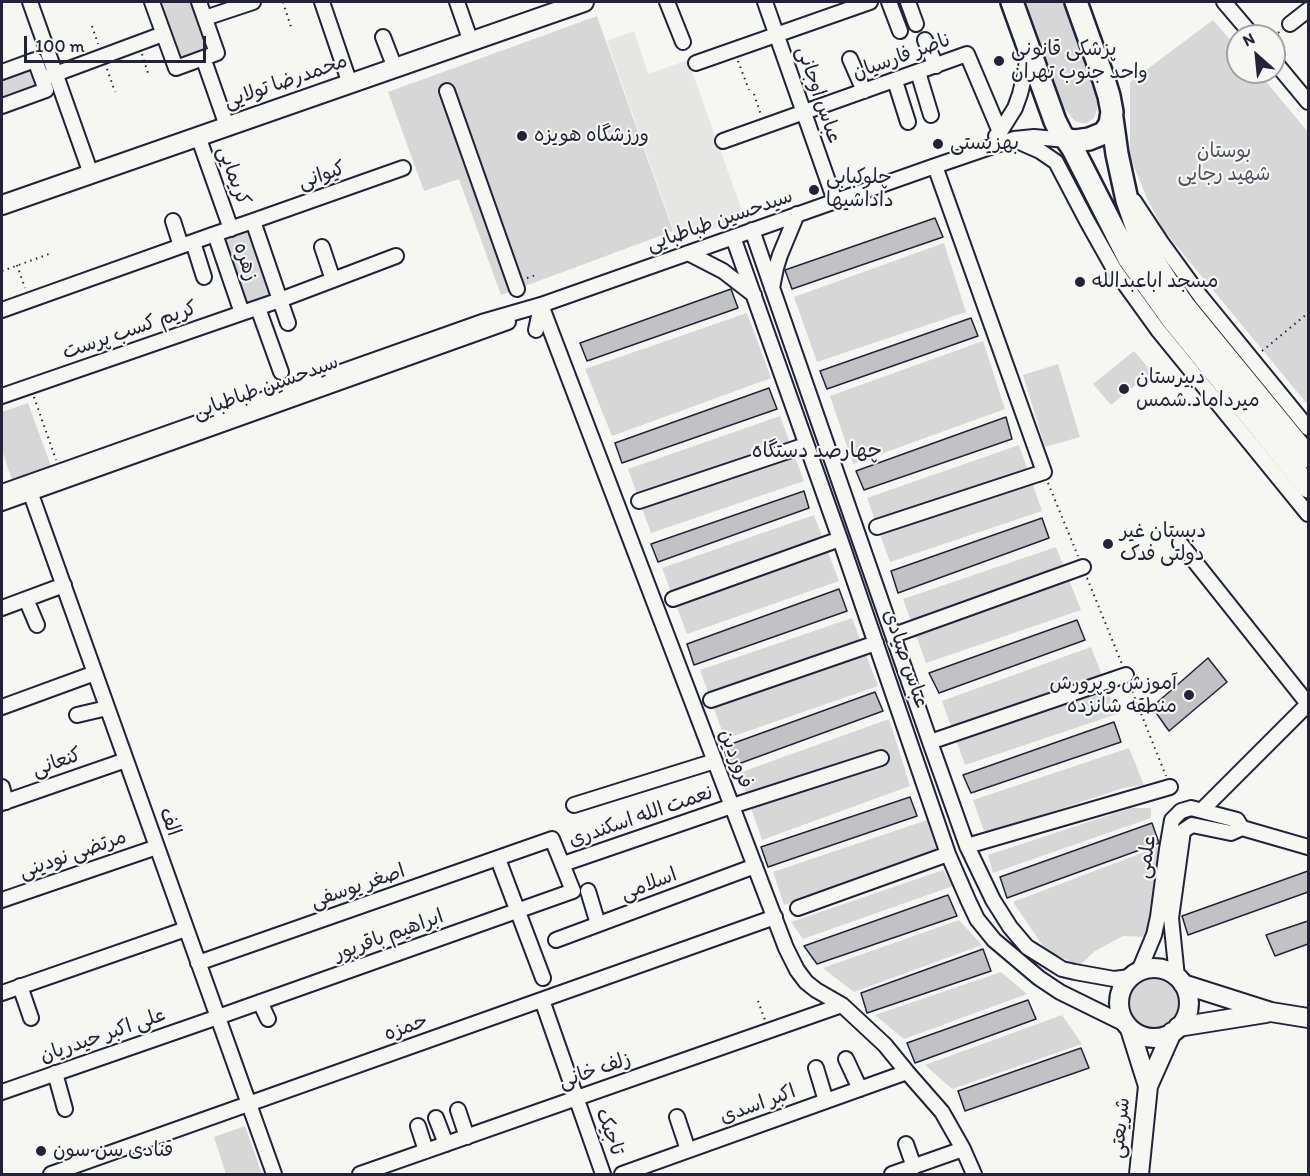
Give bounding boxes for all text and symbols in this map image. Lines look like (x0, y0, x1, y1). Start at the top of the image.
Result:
scale bar (27, 24, 208, 62)
north arrow (1226, 24, 1286, 84)
street label: ناصر فارسیان (849, 28, 955, 86)
text: N (1239, 28, 1258, 50)
text: 100 m (35, 35, 85, 57)
place label: پزشکی قانونی واحد جنوب تهران (1011, 38, 1148, 85)
street label: عباس اوجانی (790, 43, 846, 147)
street label: محمدرضا تولایی (221, 50, 351, 114)
marker: پزشکی قانونی واحد جنوب تهران (992, 54, 1006, 68)
place label: ورزشگاه هویزه (534, 124, 649, 148)
marker: ورزشگاه هویزه (515, 129, 529, 143)
place label: بهزیستی (950, 132, 1019, 156)
marker: بهزیستی (931, 137, 945, 151)
park label: بوستان شهید رجایی (1178, 140, 1270, 187)
street label: کریمایی (211, 143, 255, 209)
street label: کیوانی (295, 157, 349, 195)
place label: چلوکبابی داداشیها (826, 166, 894, 213)
marker: چلوکبابی داداشیها (807, 183, 821, 197)
street label: سیدحسین طباطبایی (644, 185, 796, 257)
street label: زهره (227, 240, 263, 284)
place label: مسجد اباعبدالله (1092, 270, 1218, 294)
marker: مسجد اباعبدالله (1073, 275, 1087, 289)
street label: کریم کسب پرست (60, 297, 200, 365)
street label: سیدحسین طباطبایی (190, 351, 342, 425)
place label: دبیرستان میرداماد.شمس (1136, 366, 1260, 413)
marker: دبیرستان میرداماد.شمس (1117, 382, 1131, 396)
district label: چهارصد دستگاه (752, 439, 882, 465)
place label: دبستان غیر دولتی فدک (1120, 520, 1206, 567)
marker: دبستان غیر دولتی فدک (1101, 537, 1115, 551)
street label: عباس صیادی (877, 607, 933, 711)
place label: آموزش و پرورش منطقه شانزده (1050, 672, 1177, 719)
marker: آموزش و پرورش منطقه شانزده (1182, 688, 1196, 702)
street label: فروردین (713, 726, 757, 792)
street label: کنعانی (29, 743, 85, 783)
street label: نعمت الله اسکندری (566, 781, 716, 853)
street label: الف (153, 804, 185, 840)
street label: مرتضی نودینی (16, 825, 130, 885)
street label: علمی (1132, 834, 1162, 880)
street label: اصغر یوسفی (308, 860, 408, 914)
street label: اسلامی (617, 863, 681, 907)
street label: ابراهیم باقرپور (331, 905, 447, 967)
street label: علی اکبر حیدریان (37, 1003, 169, 1069)
street label: حمزه (381, 1009, 431, 1047)
street label: زلف خانی (556, 1047, 634, 1095)
street label: اکبر اسدی (717, 1080, 799, 1130)
street label: شریعتی (1106, 1096, 1136, 1160)
street label: تاجیک (589, 1105, 629, 1159)
place label: قنادی سن سون (53, 1139, 173, 1163)
marker: قنادی سن سون (34, 1144, 48, 1158)

